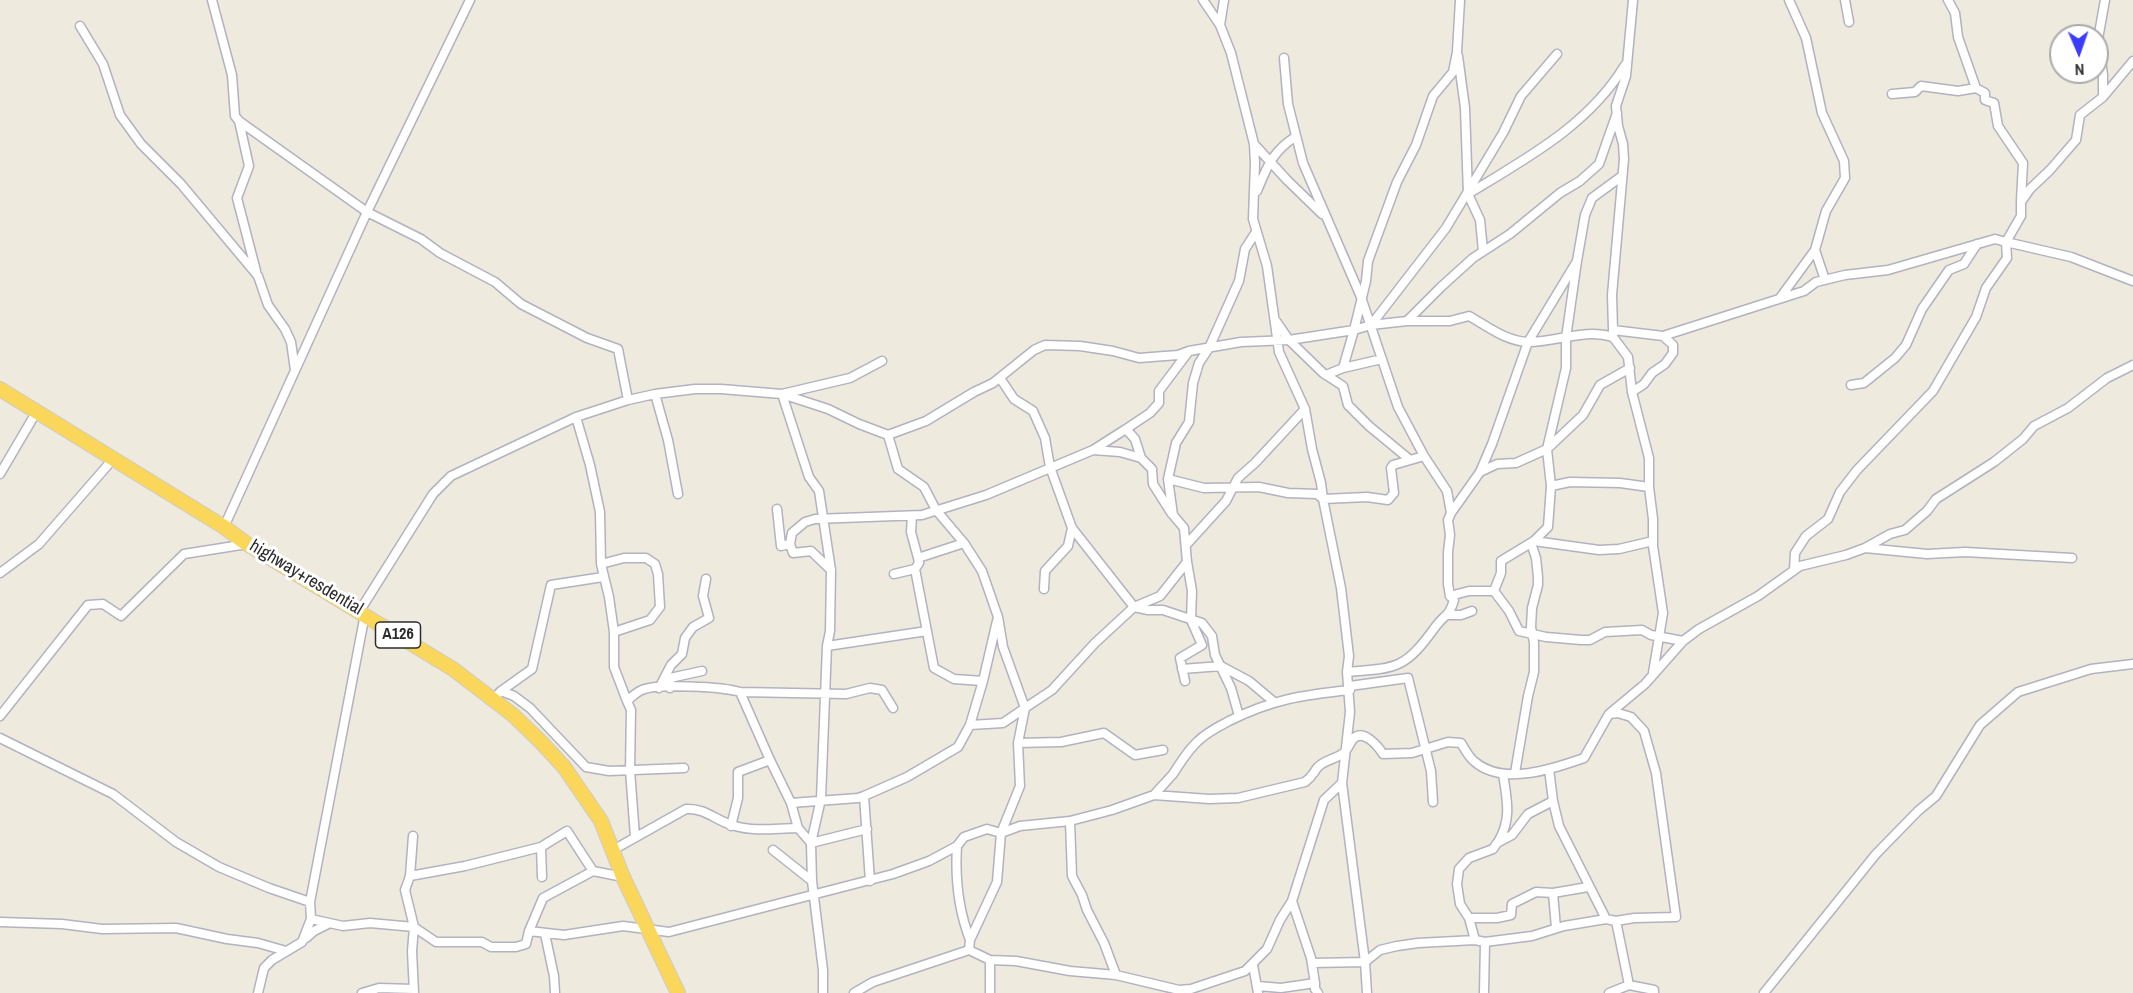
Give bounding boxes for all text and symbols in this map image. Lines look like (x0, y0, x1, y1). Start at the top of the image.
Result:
north arrow (2049, 24, 2109, 84)
text: N (2074, 59, 2085, 81)
street label: highway+resdential (245, 536, 367, 620)
road number: A126 (376, 622, 420, 648)

